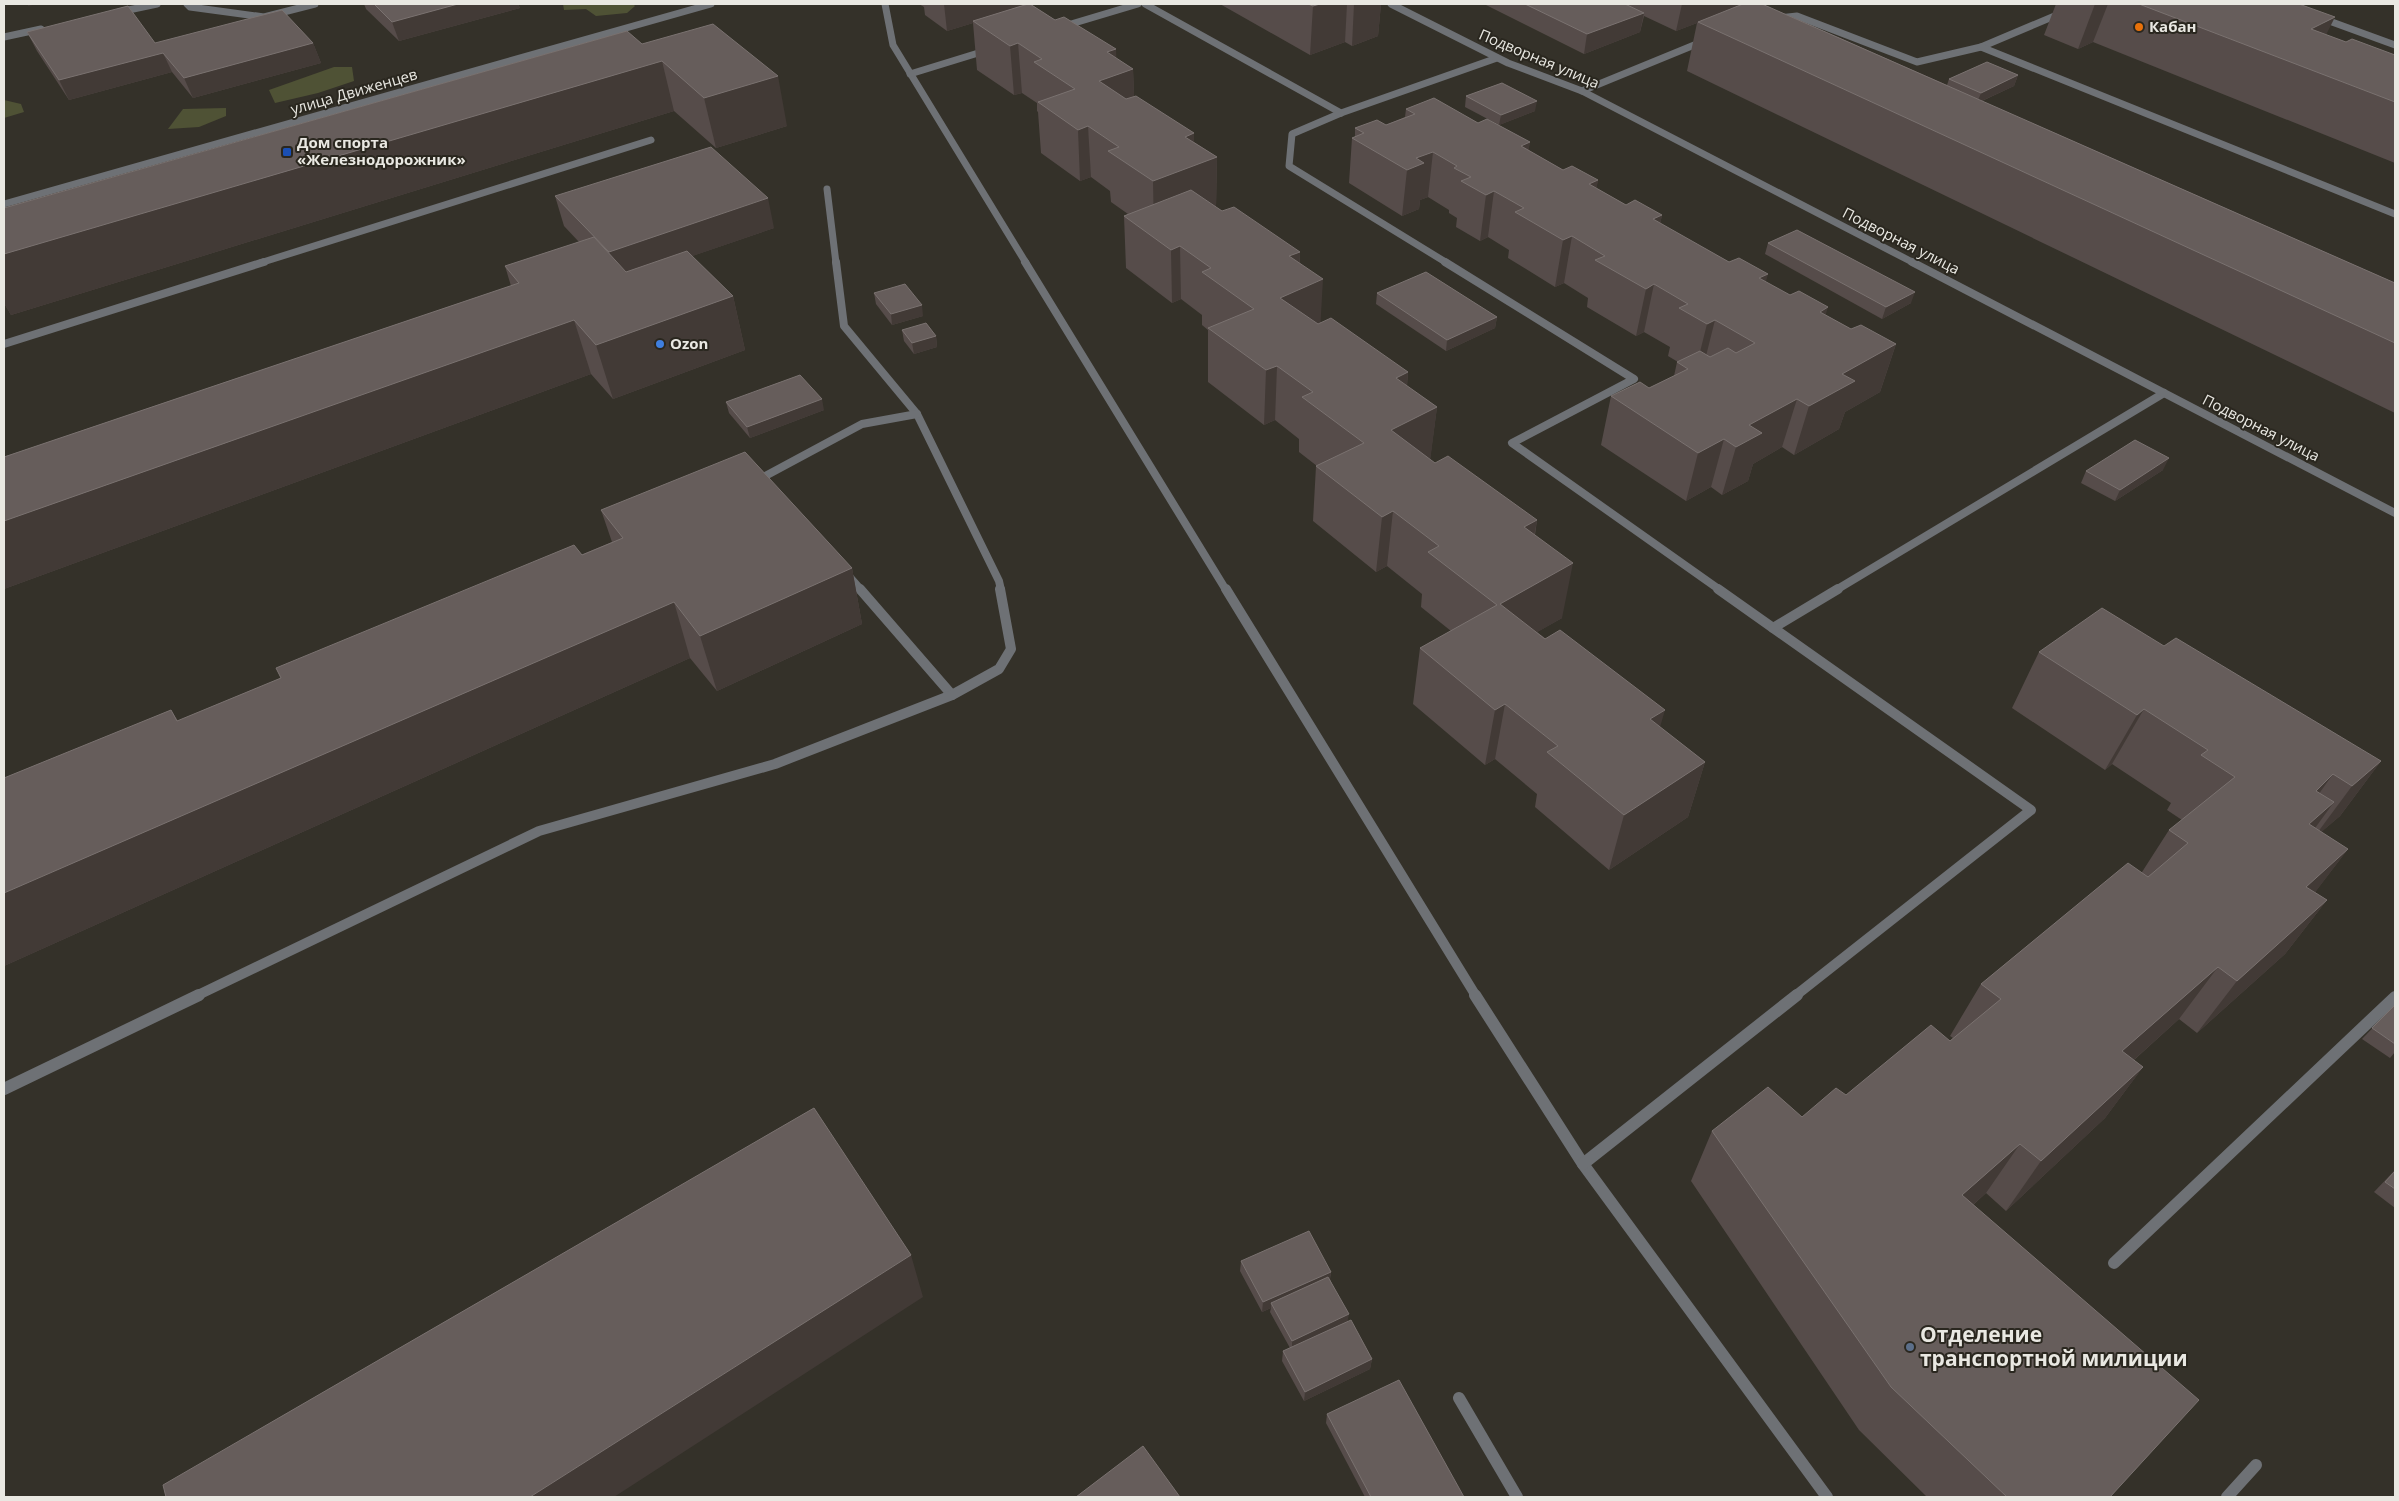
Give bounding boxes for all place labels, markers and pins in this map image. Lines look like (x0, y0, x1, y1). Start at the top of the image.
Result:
place label: Кабан (2149, 16, 2196, 36)
marker: Кабан (2133, 21, 2145, 33)
place label: Дом спорта «Железнодорожник» (297, 132, 466, 169)
marker: Дом спорта «Железнодорожник» (281, 146, 293, 158)
place label: Ozon (670, 333, 708, 353)
marker: Ozon (654, 338, 666, 350)
place label: Отделение транспортной милиции (1920, 1320, 2188, 1372)
marker: Отделение транспортной милиции (1904, 1341, 1916, 1353)

